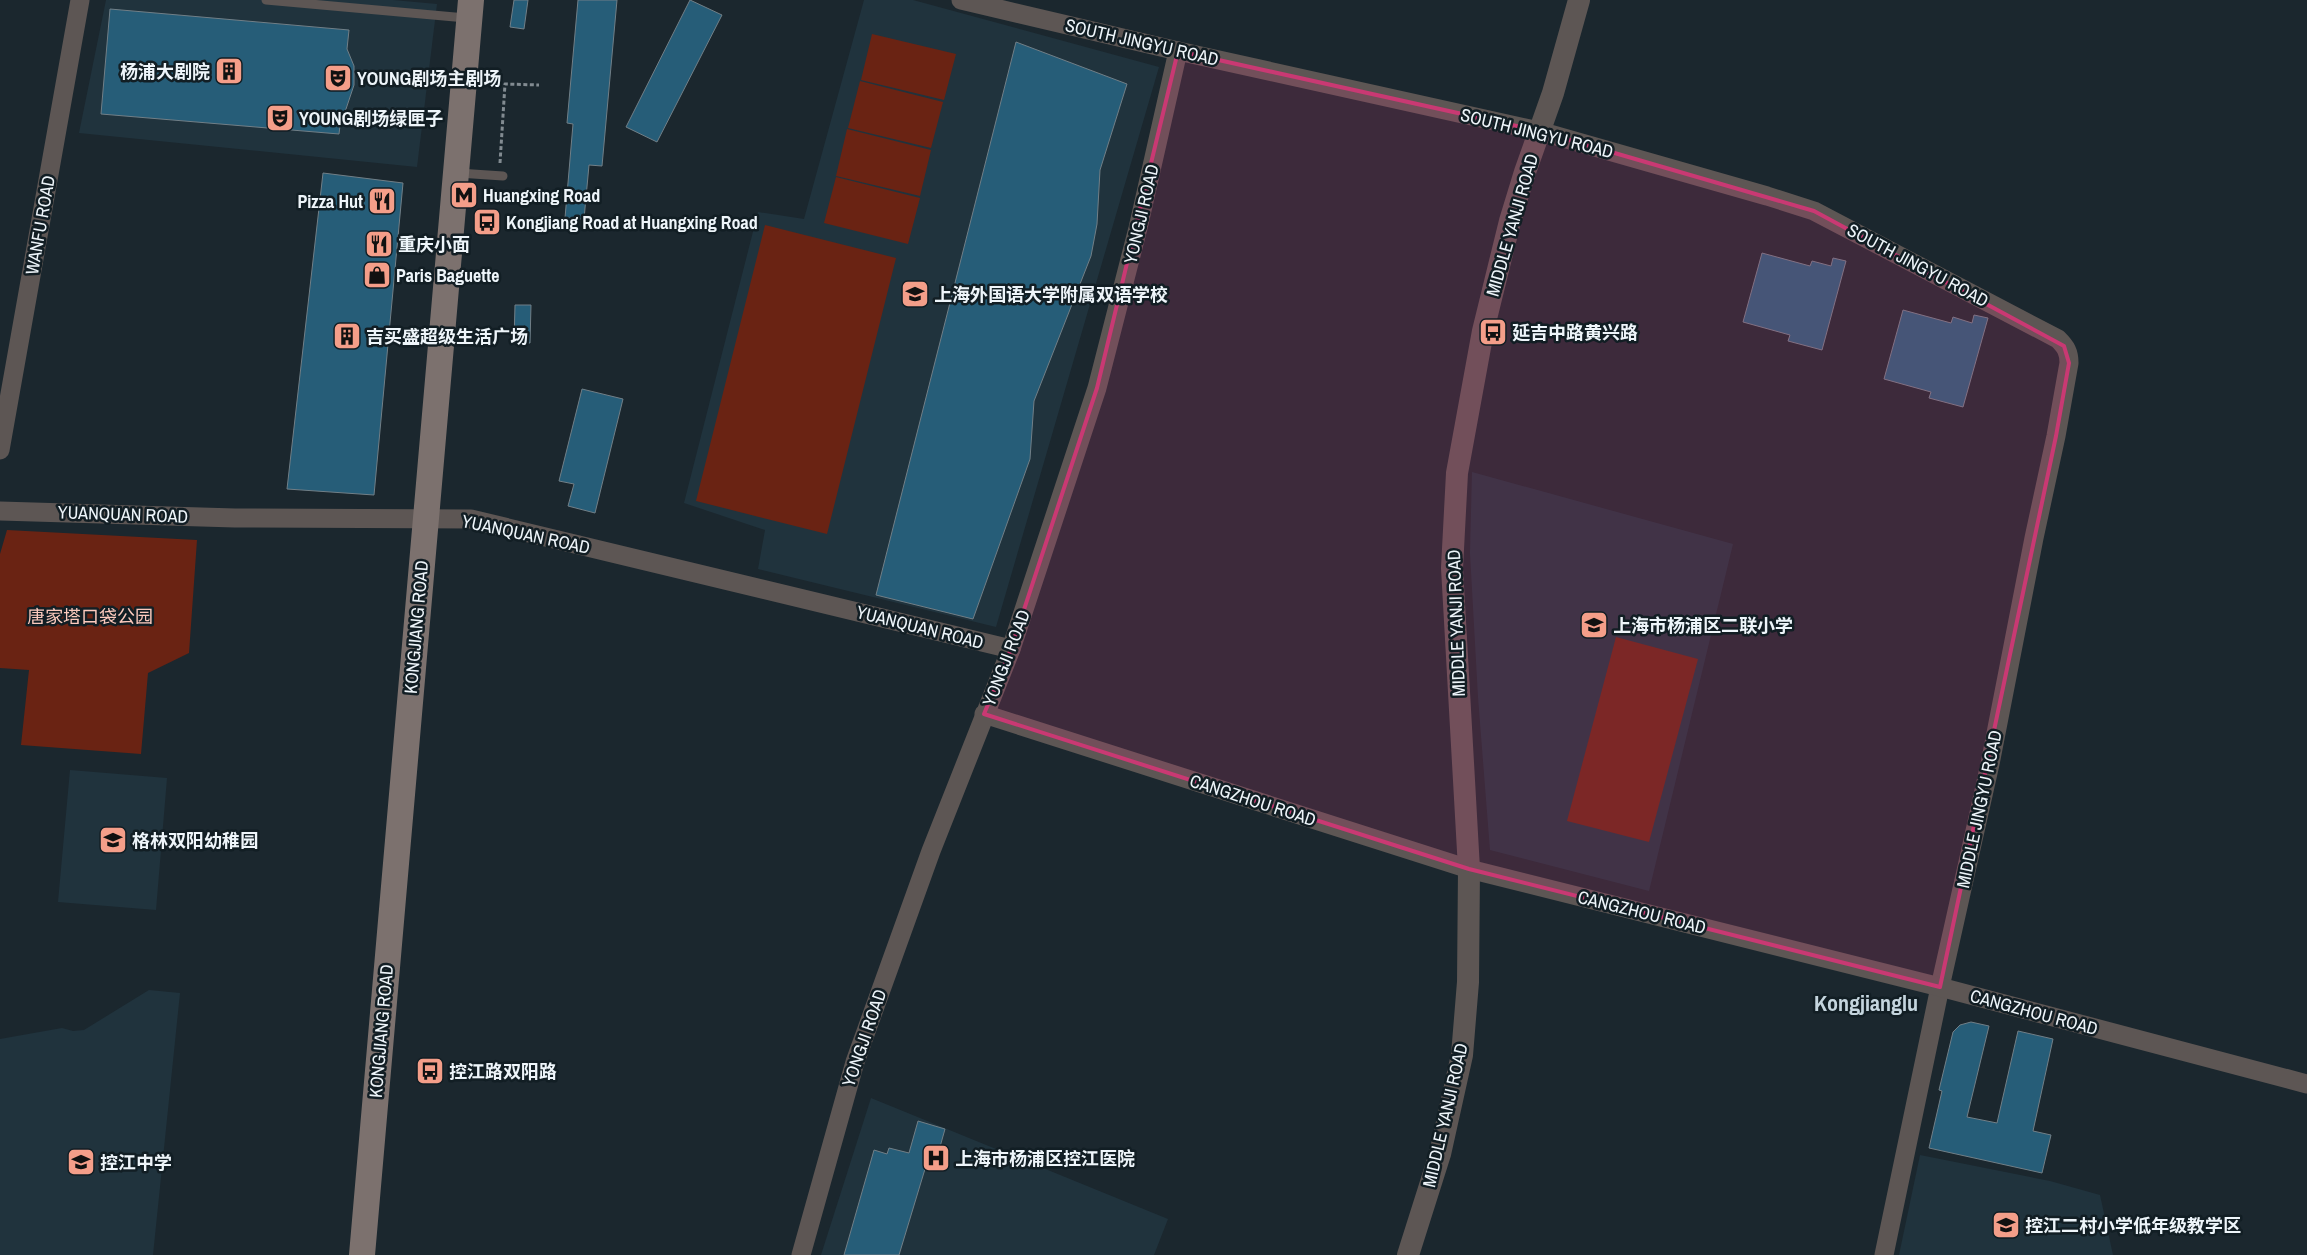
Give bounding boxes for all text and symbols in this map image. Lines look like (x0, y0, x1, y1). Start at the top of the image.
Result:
street label: SOUTH JINGYU ROAD (1063, 12, 1221, 72)
building icon: 杨浦大剧院 (214, 56, 244, 86)
place label: 杨浦大剧院 (120, 59, 210, 84)
theatre icon: YOUNG剧场主剧场 (323, 63, 353, 93)
place label: YOUNG剧场主剧场 (357, 66, 501, 91)
street label: SOUTH JINGYU ROAD (1458, 102, 1616, 164)
theatre icon: YOUNG剧场绿匣子 (265, 103, 295, 133)
place label: YOUNG剧场绿匣子 (299, 106, 443, 131)
street label: MIDDLE YANJI ROAD (1480, 151, 1544, 299)
street label: YONGJI ROAD (1117, 162, 1165, 266)
street label: WANFU ROAD (19, 173, 61, 277)
metro station icon: Huangxing Road (449, 180, 479, 210)
place label: Huangxing Road (483, 183, 600, 208)
restaurant icon: Pizza Hut (367, 186, 397, 216)
place label: Pizza Hut (297, 189, 363, 214)
bus stop icon: Kongjiang Road at Huangxing Road (472, 207, 502, 237)
place label: Kongjiang Road at Huangxing Road (506, 210, 758, 235)
street label: SOUTH JINGYU ROAD (1843, 217, 1993, 313)
restaurant icon: 重庆小面 (364, 229, 394, 259)
place label: 重庆小面 (398, 232, 470, 257)
shop icon: Paris Baguette (362, 260, 392, 290)
place label: Paris Baguette (396, 263, 499, 288)
school or university icon: 上海外国语大学附属双语学校 (900, 279, 930, 309)
place label: 上海外国语大学附属双语学校 (934, 282, 1168, 307)
bus stop icon: 延吉中路黄兴路 (1478, 317, 1508, 347)
place label: 延吉中路黄兴路 (1512, 320, 1638, 345)
building icon: 吉买盛超级生活广场 (332, 321, 362, 351)
place label: 吉买盛超级生活广场 (366, 324, 528, 349)
street label: YUANQUAN ROAD (57, 499, 189, 529)
street label: YUANQUAN ROAD (460, 508, 592, 560)
street label: MIDDLE YANJI ROAD (1441, 549, 1471, 697)
street label: KONGJIANG ROAD (398, 559, 434, 695)
street label: YUANQUAN ROAD (854, 599, 986, 655)
park label: 唐家塔口袋公园 (27, 604, 153, 629)
street label: YONGJI ROAD (976, 606, 1036, 710)
school or university icon: 上海市杨浦区二联小学 (1579, 610, 1609, 640)
place label: 上海市杨浦区二联小学 (1613, 613, 1793, 638)
street label: MIDDLE JINGYU ROAD (1950, 728, 2008, 890)
street label: CANGZHOU ROAD (1187, 768, 1319, 832)
school or university icon: 格林双阳幼稚园 (98, 825, 128, 855)
place label: 格林双阳幼稚园 (132, 828, 258, 853)
street label: CANGZHOU ROAD (1575, 884, 1709, 940)
street label: KONGJIANG ROAD (363, 963, 399, 1099)
street label: CANGZHOU ROAD (1967, 983, 2101, 1041)
street label: YONGJI ROAD (836, 986, 892, 1090)
district label: Kongjianglu (1814, 988, 1918, 1018)
street label: MIDDLE YANJI ROAD (1416, 1041, 1474, 1189)
bus stop icon: 控江路双阳路 (415, 1056, 445, 1086)
place label: 控江路双阳路 (449, 1059, 557, 1084)
hospital icon: 上海市杨浦区控江医院 (921, 1143, 951, 1173)
place label: 上海市杨浦区控江医院 (955, 1146, 1135, 1171)
school or university icon: 控江中学 (66, 1147, 96, 1177)
place label: 控江中学 (100, 1150, 172, 1175)
school or university icon: 控江二村小学低年级教学区 (1991, 1210, 2021, 1240)
place label: 控江二村小学低年级教学区 (2025, 1213, 2241, 1238)

